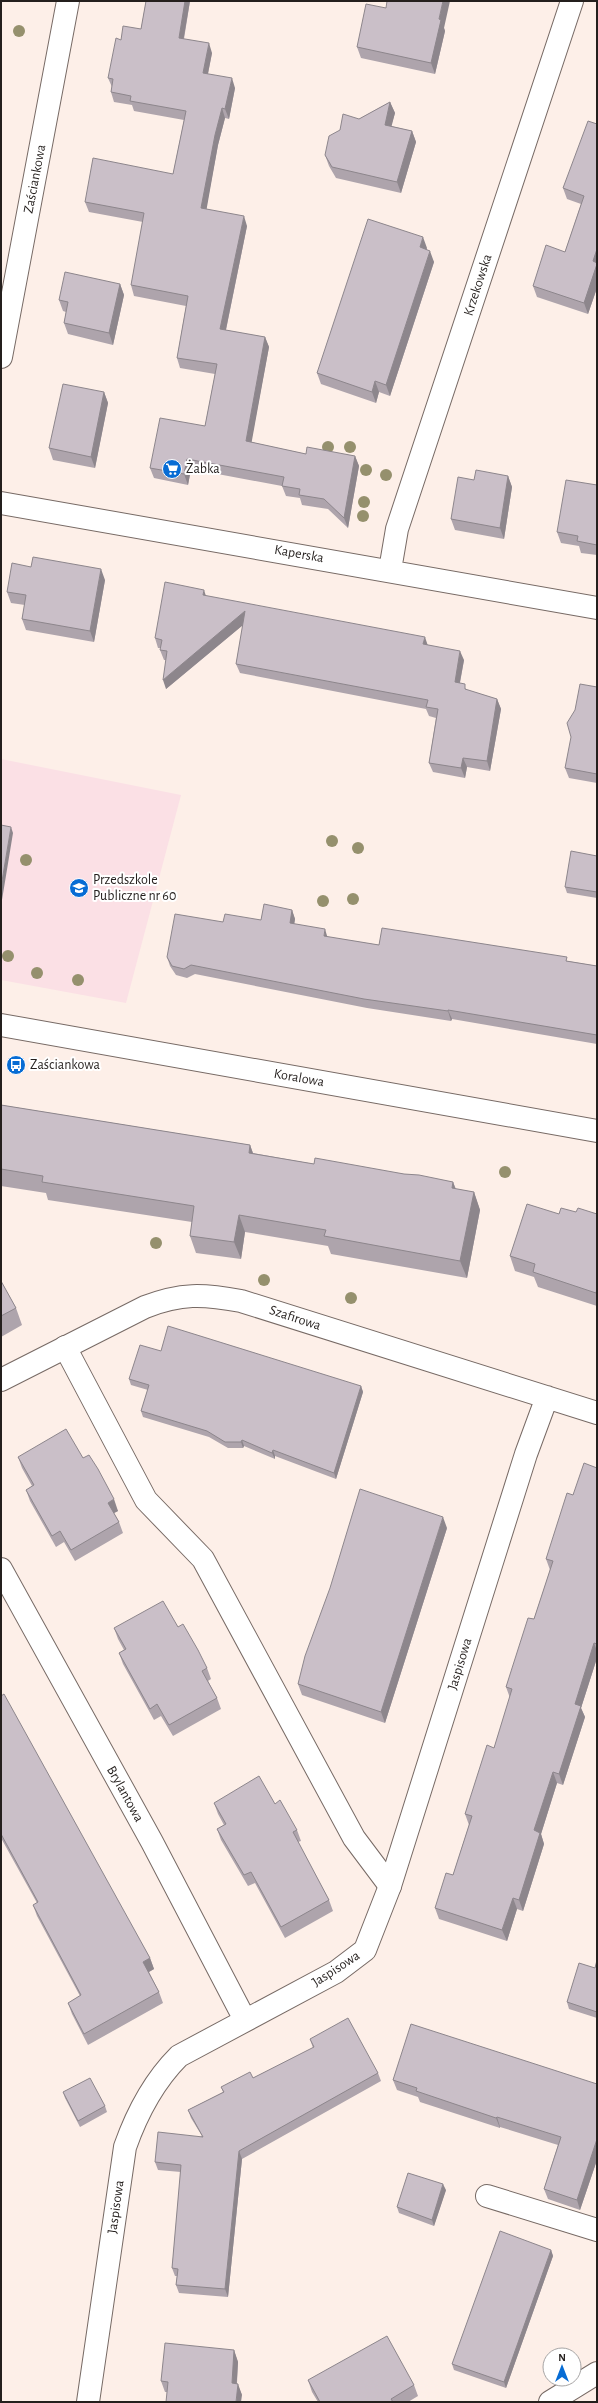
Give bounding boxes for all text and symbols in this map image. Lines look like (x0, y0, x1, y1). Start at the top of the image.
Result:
street label: Zaściankowa (21, 143, 49, 215)
street label: Krzekowska (461, 252, 495, 318)
supermarket icon: Żabka (161, 458, 183, 480)
place label: Żabka (186, 459, 220, 476)
street label: Kaperska (273, 543, 325, 565)
place label: Przedszkole Publiczne nr 60 (93, 873, 176, 903)
school or university icon: Przedszkole Publiczne nr 60 (68, 877, 90, 899)
bus stop icon: Zaściankowa (5, 1054, 27, 1076)
place label: Zaściankowa (30, 1058, 100, 1072)
street label: Koralowa (273, 1067, 326, 1089)
street label: Szafirowa (267, 1303, 323, 1333)
street label: Jaspisowa (445, 1636, 475, 1692)
street label: Brylantowa (104, 1764, 146, 1825)
street label: Jaspisowa (310, 1948, 363, 1990)
street label: Jaspisowa (105, 2179, 127, 2235)
north arrow (542, 2347, 582, 2387)
text: N (558, 2352, 566, 2363)

